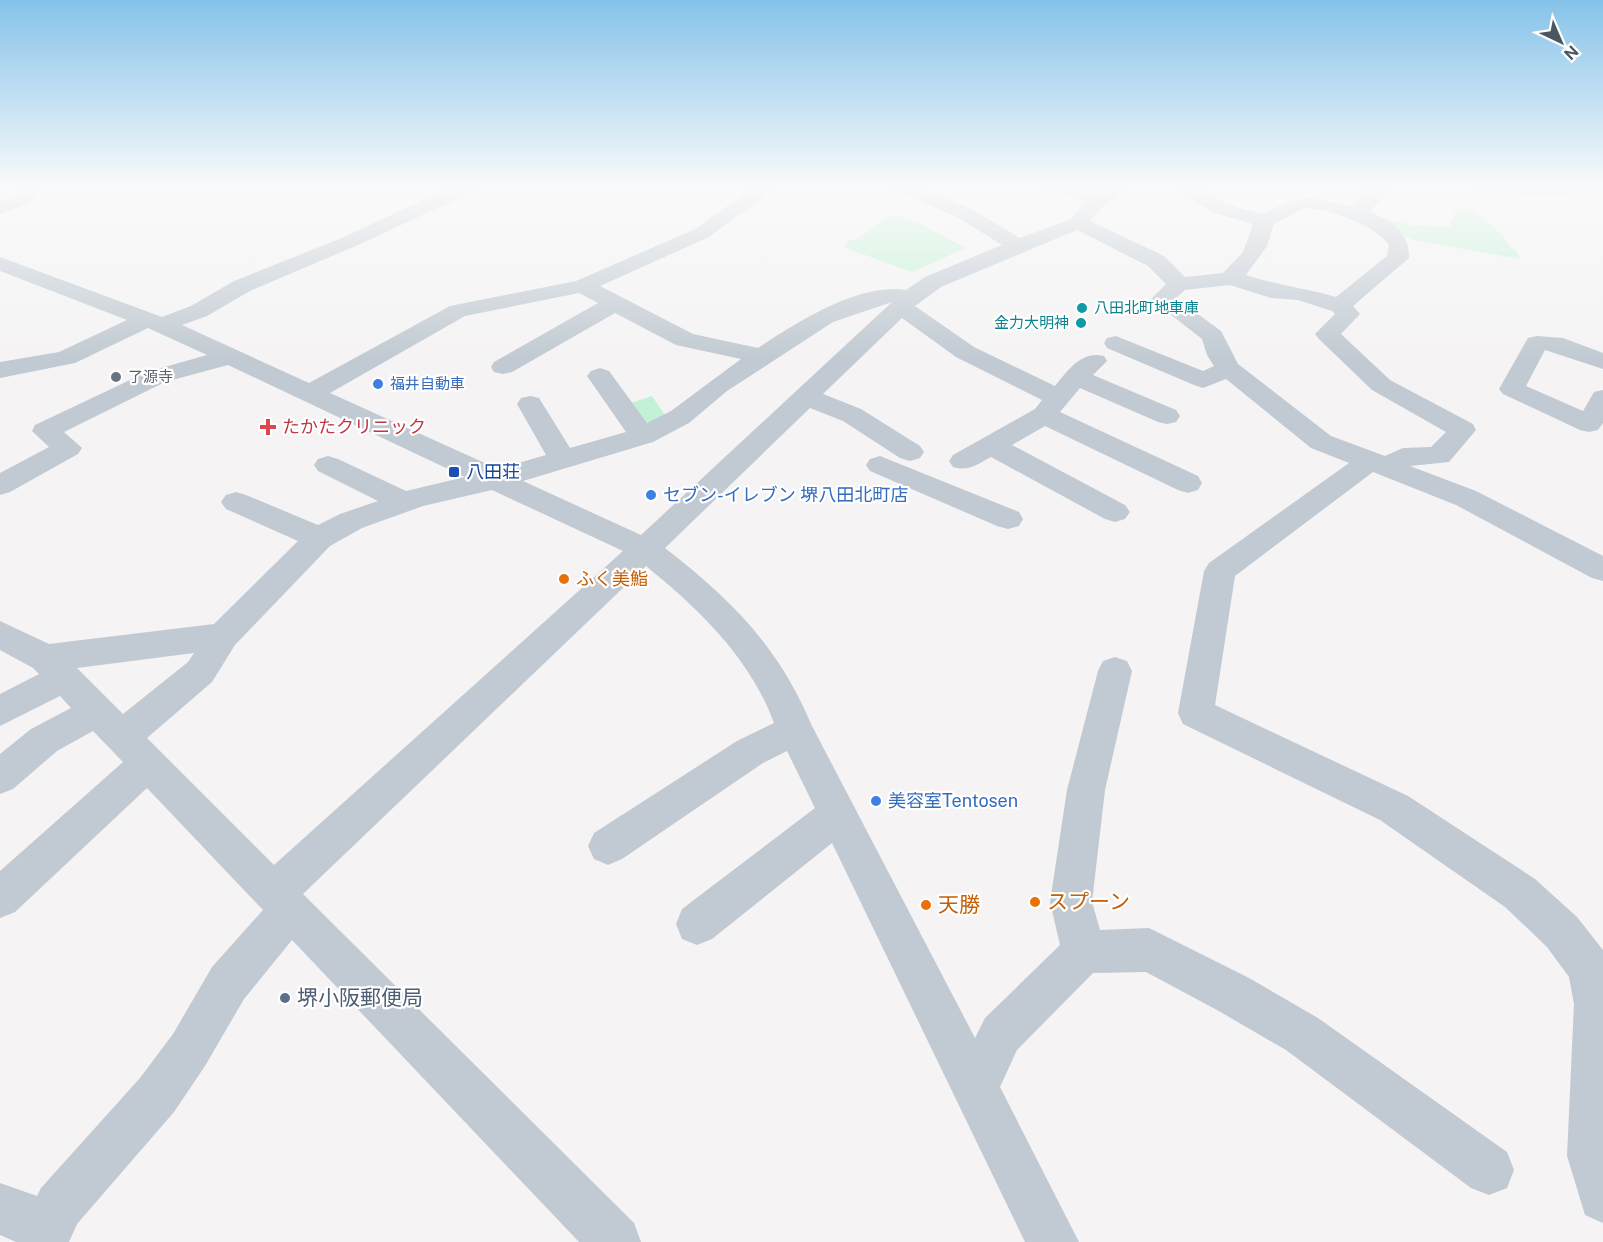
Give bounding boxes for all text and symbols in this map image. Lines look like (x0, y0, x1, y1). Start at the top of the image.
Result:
north arrow (1531, 12, 1591, 72)
text: N (1560, 41, 1582, 64)
place label: 八田北町地車庫 (1094, 299, 1199, 316)
marker: 八田北町地車庫 (1075, 301, 1089, 315)
place label: 金力大明神 (994, 314, 1069, 331)
marker: 金力大明神 (1074, 316, 1088, 330)
place label: 了源寺 (128, 368, 173, 385)
marker: 了源寺 (109, 370, 123, 384)
place label: 福井自動車 (390, 375, 465, 392)
marker: 福井自動車 (371, 377, 385, 391)
place label: たかたクリニック (282, 416, 426, 437)
marker: たかたクリニック (259, 418, 277, 436)
place label: 八田荘 (466, 461, 520, 482)
marker: 八田荘 (447, 465, 461, 479)
place label: セブン-イレブン 堺八田北町店 (663, 484, 908, 505)
marker: セブン-イレブン 堺八田北町店 (644, 488, 658, 502)
place label: ふく美鮨 (576, 568, 648, 589)
marker: ふく美鮨 (557, 572, 571, 586)
place label: 美容室Tentosen (888, 790, 1018, 811)
marker: 美容室Tentosen (869, 794, 883, 808)
place label: スプーン (1047, 889, 1130, 914)
place label: 天勝 (938, 892, 980, 917)
marker: スプーン (1028, 895, 1042, 909)
marker: 天勝 (919, 898, 933, 912)
place label: 堺小阪郵便局 (297, 985, 423, 1010)
marker: 堺小阪郵便局 (278, 991, 292, 1005)

